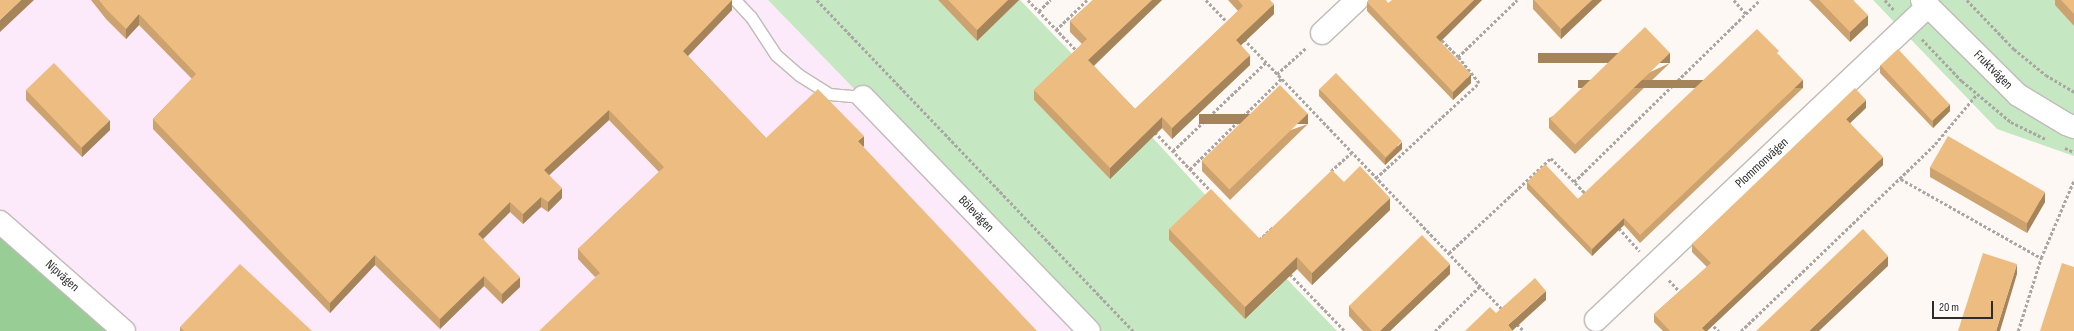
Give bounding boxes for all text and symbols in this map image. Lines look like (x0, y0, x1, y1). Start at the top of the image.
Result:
street label: Fruktvägen (1970, 47, 2016, 93)
street label: Plommonvägen (1732, 135, 1792, 191)
street label: Bölevägen (955, 193, 997, 235)
street label: Nipvägen (42, 257, 82, 295)
scale bar (1934, 293, 1995, 319)
text: 20 m (1939, 300, 1959, 315)

